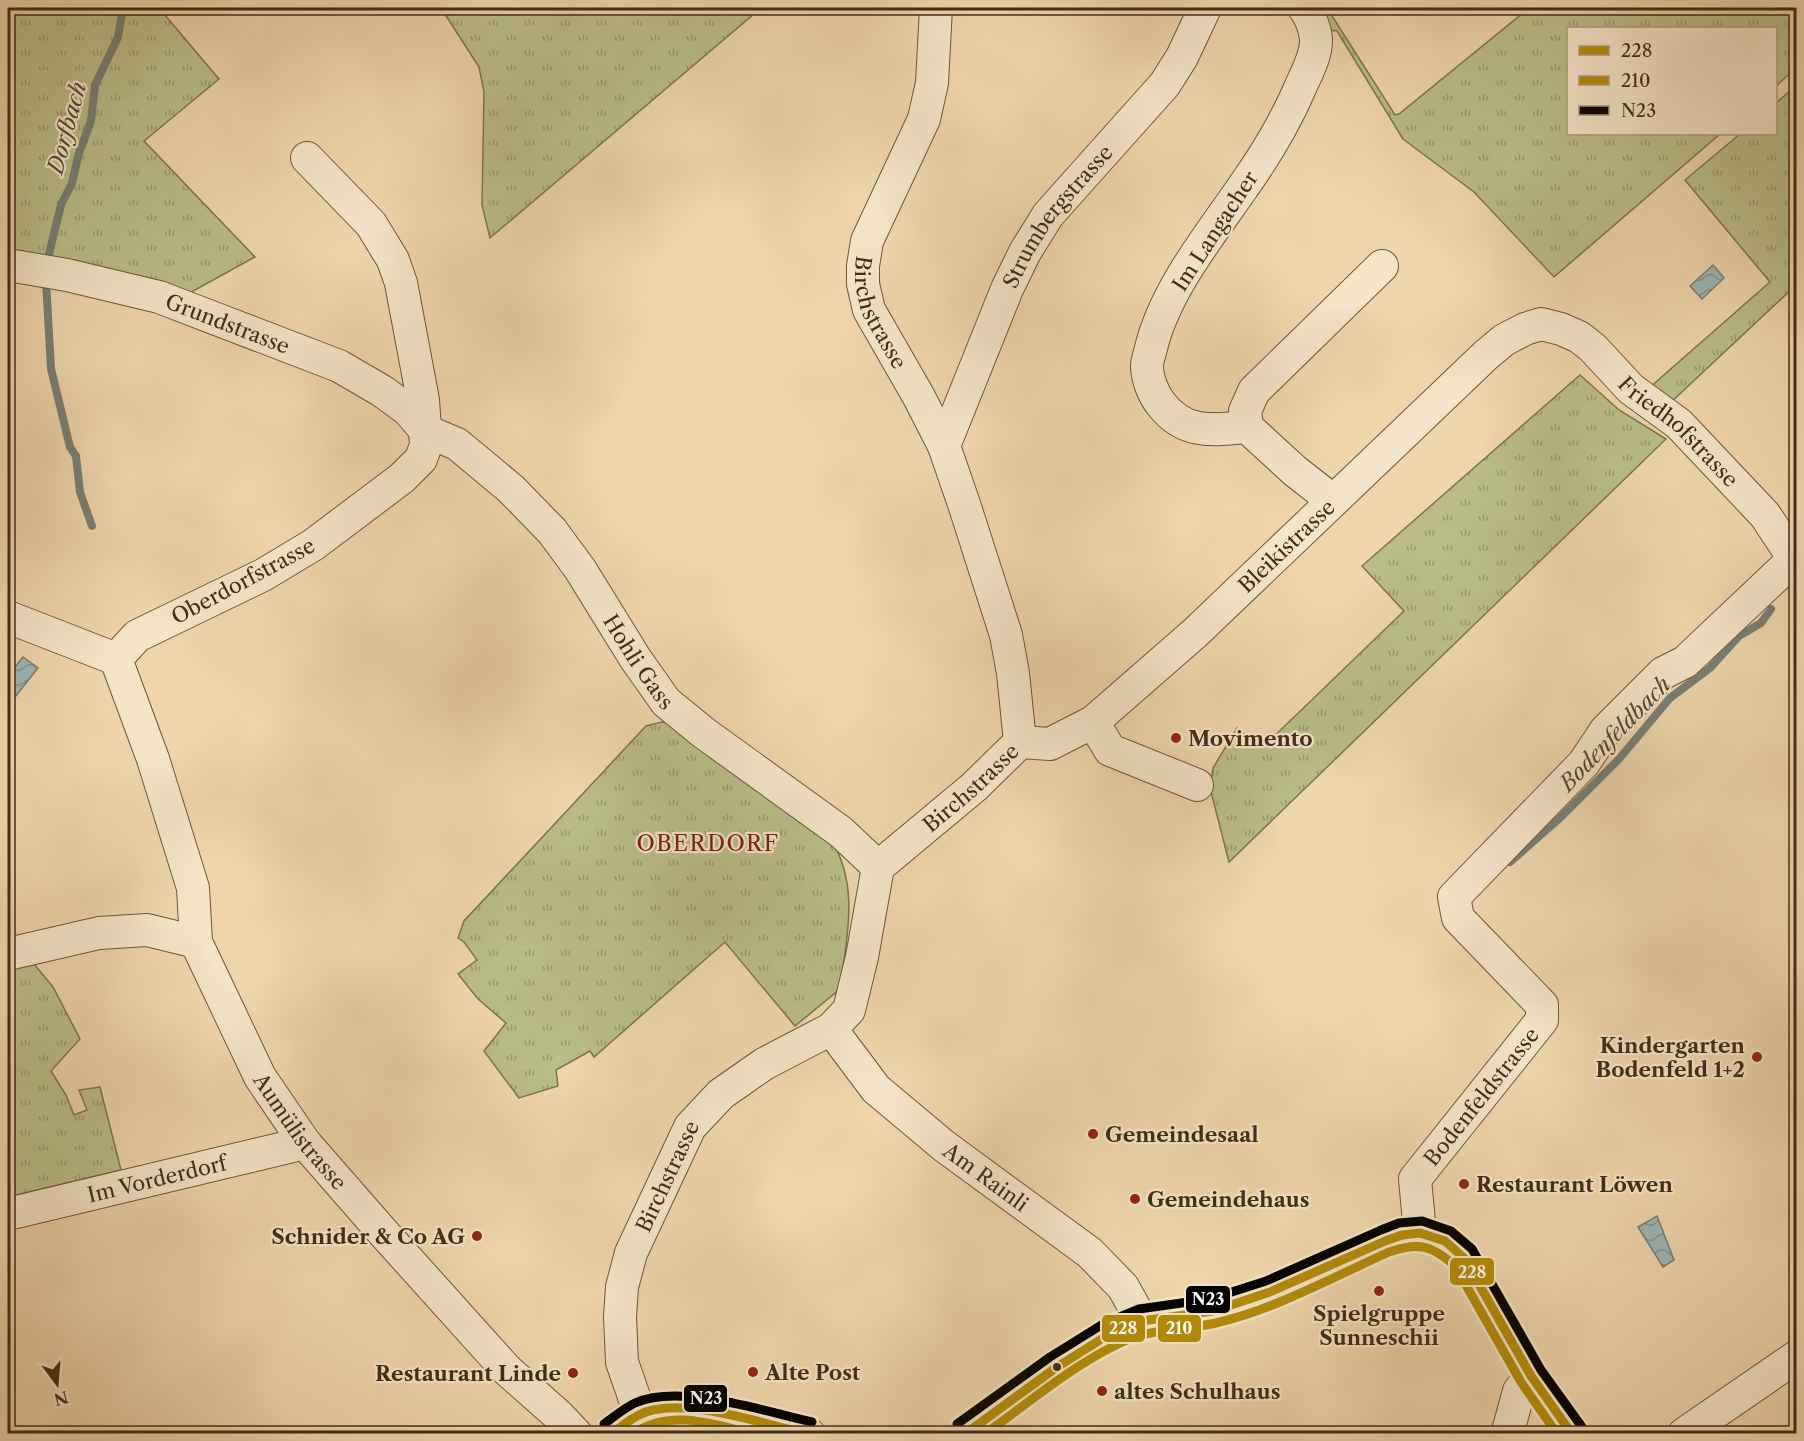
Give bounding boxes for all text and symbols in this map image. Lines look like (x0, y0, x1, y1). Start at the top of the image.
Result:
legend (1567, 27, 1777, 135)
text: 228 (1621, 40, 1652, 62)
text: 210 (1621, 70, 1650, 92)
water label: Dorfbach (41, 79, 92, 179)
text: N23 (1621, 100, 1656, 122)
street label: Strumbergstrasse (997, 139, 1117, 292)
street label: Im Langacher (1167, 166, 1263, 296)
street label: Birchstrasse (850, 254, 912, 373)
street label: Grundstrasse (162, 288, 293, 358)
street label: Friedhofstrasse (1613, 371, 1744, 492)
street label: Bleikistrasse (1233, 494, 1340, 598)
street label: Oberdorfstrasse (167, 533, 319, 629)
street label: Hohli Gass (598, 609, 678, 715)
water label: Bodenfeldbach (1552, 671, 1676, 798)
place label: Movimento (1188, 726, 1313, 751)
marker: Movimento (1169, 731, 1183, 745)
street label: Birchstrasse (918, 738, 1024, 837)
district label: OBERDORF (637, 830, 779, 857)
street label: Bodenfeldstrasse (1418, 1022, 1544, 1170)
place label: Kindergarten Bodenfeld 1+2 (1596, 1033, 1746, 1082)
marker: Kindergarten Bodenfeld 1+2 (1750, 1050, 1764, 1064)
street label: Aumülistrasse (248, 1067, 352, 1194)
street label: Birchstrasse (630, 1117, 704, 1236)
place label: Gemeindesaal (1105, 1122, 1259, 1147)
marker: Gemeindesaal (1086, 1127, 1100, 1141)
street label: Am Rainli (938, 1137, 1034, 1216)
street label: Im Vorderdorf (85, 1149, 231, 1207)
place label: Restaurant Löwen (1476, 1172, 1673, 1197)
marker: Restaurant Löwen (1457, 1177, 1471, 1191)
place label: Gemeindehaus (1147, 1187, 1309, 1212)
marker: Gemeindehaus (1128, 1192, 1142, 1206)
place label: Schnider & Co AG (271, 1224, 465, 1249)
marker: Schnider & Co AG (470, 1229, 484, 1243)
line badge: 228 (1449, 1257, 1495, 1286)
text: 228 (1458, 1262, 1487, 1282)
marker: Spielgruppe Sunneschii (1372, 1284, 1386, 1298)
line badge: N23 (1185, 1285, 1231, 1314)
text: N23 (1192, 1289, 1224, 1309)
place label: Spielgruppe Sunneschii (1313, 1301, 1445, 1350)
line badge: 228 (1101, 1314, 1146, 1343)
line badge: 210 (1157, 1314, 1202, 1343)
text: 228 (1109, 1318, 1138, 1338)
text: 210 (1166, 1318, 1192, 1338)
north arrow (27, 1354, 87, 1414)
place label: Alte Post (764, 1360, 861, 1385)
place label: Restaurant Linde (375, 1361, 561, 1386)
unlabelled marker (1051, 1361, 1063, 1373)
marker: Alte Post (746, 1365, 760, 1379)
marker: Restaurant Linde (566, 1366, 580, 1380)
place label: altes Schulhaus (1114, 1379, 1280, 1404)
line badge: N23 (683, 1384, 728, 1413)
marker: altes Schulhaus (1095, 1384, 1109, 1398)
text: N (52, 1387, 71, 1410)
text: N23 (690, 1388, 722, 1408)

